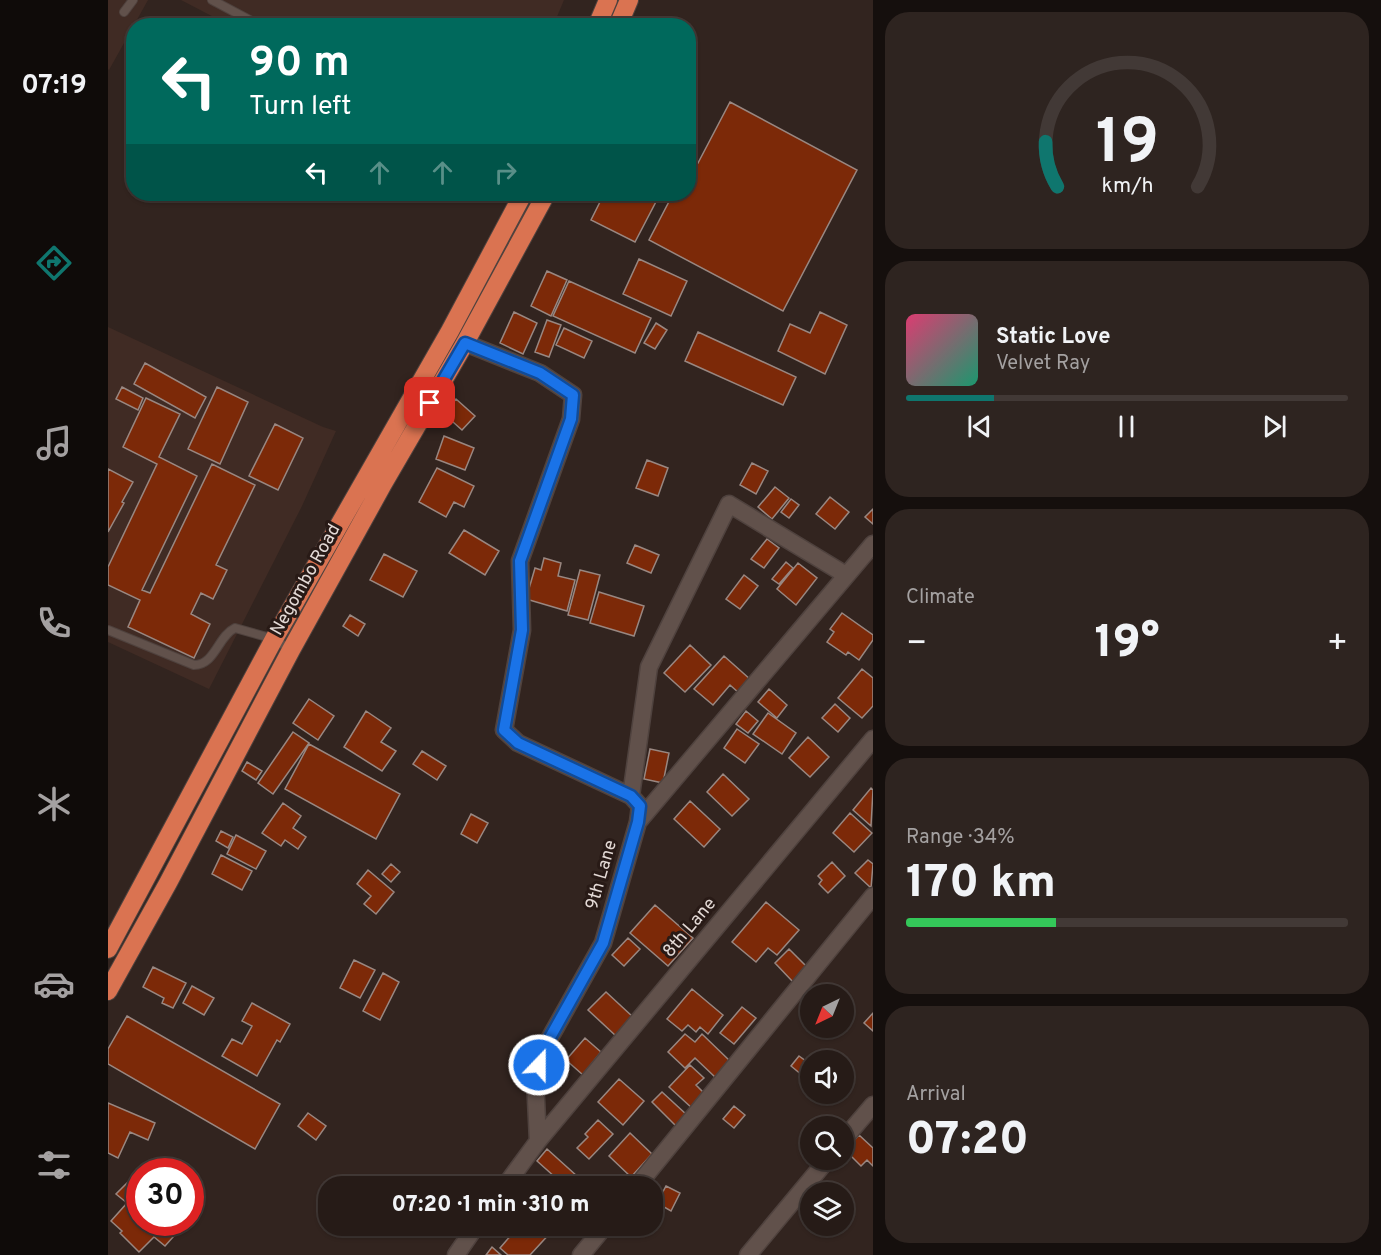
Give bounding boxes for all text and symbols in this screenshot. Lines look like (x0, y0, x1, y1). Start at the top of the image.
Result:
text: 90 m (249, 38, 350, 91)
icon: left (150, 42, 228, 120)
text: 07:19 (21, 69, 87, 103)
text: Turn left (249, 90, 351, 124)
text: 19 (1095, 106, 1159, 185)
icon: left (300, 156, 333, 189)
icon: ahead (363, 156, 396, 189)
icon: ahead (426, 156, 459, 189)
icon: right (489, 156, 522, 189)
text: km/h (1101, 174, 1153, 201)
icon: directions (33, 242, 75, 284)
text: Static Love (996, 324, 1110, 351)
text: Velvet Ray (996, 351, 1090, 377)
pin (404, 377, 455, 428)
icon: arrive (413, 386, 446, 419)
icon: previous (963, 410, 996, 443)
icon: pause (1110, 410, 1143, 443)
icon: next (1258, 410, 1291, 443)
icon: music (33, 422, 75, 464)
street label: Negombo Road (266, 520, 346, 640)
text: Climate (906, 585, 975, 611)
icon: phone (33, 602, 75, 644)
text: 19° (1094, 616, 1160, 673)
text: − (906, 624, 927, 666)
text: + (1327, 624, 1348, 666)
icon: climate (33, 783, 75, 825)
text: Range · 34% (906, 825, 1015, 851)
street label: 9th Lane (581, 838, 623, 912)
text: 170 km (906, 856, 1056, 913)
street label: 8th Lane (658, 893, 722, 963)
icon: car (33, 963, 75, 1005)
north arrow (800, 984, 854, 1038)
map controls (800, 984, 854, 1236)
position arrow (507, 1033, 571, 1097)
button: sound (800, 1050, 854, 1104)
text: Arrival (906, 1082, 966, 1108)
text: 07:20 (906, 1113, 1029, 1170)
button: search (800, 1116, 854, 1170)
icon: filters (33, 1144, 75, 1186)
speed limit sign: 30 (126, 1158, 204, 1236)
button: layers (800, 1182, 854, 1236)
text: 07:20 · 1 min · 310 m (392, 1192, 590, 1219)

